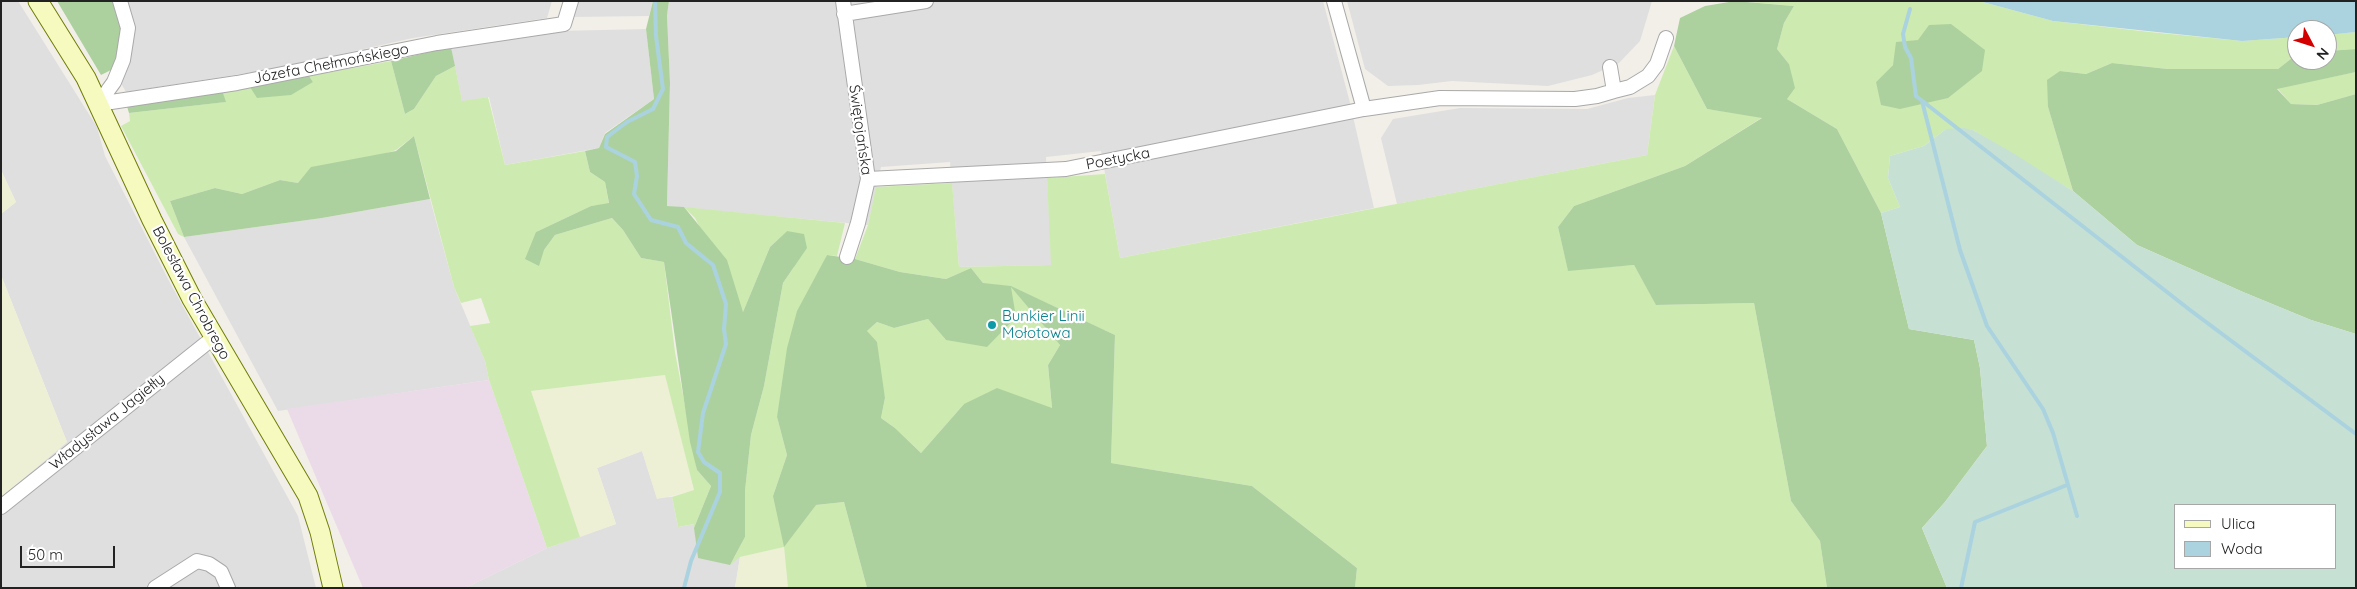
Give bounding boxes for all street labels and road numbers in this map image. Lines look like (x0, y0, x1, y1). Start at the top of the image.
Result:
street label: Józefa Chełmońskiego (252, 40, 410, 88)
street label: Świętojańska (845, 84, 875, 176)
street label: Poetycka (1085, 144, 1151, 174)
street label: Bolesława Chrobrego (148, 223, 234, 363)
street label: Władysława Jagiełły (46, 370, 168, 474)

